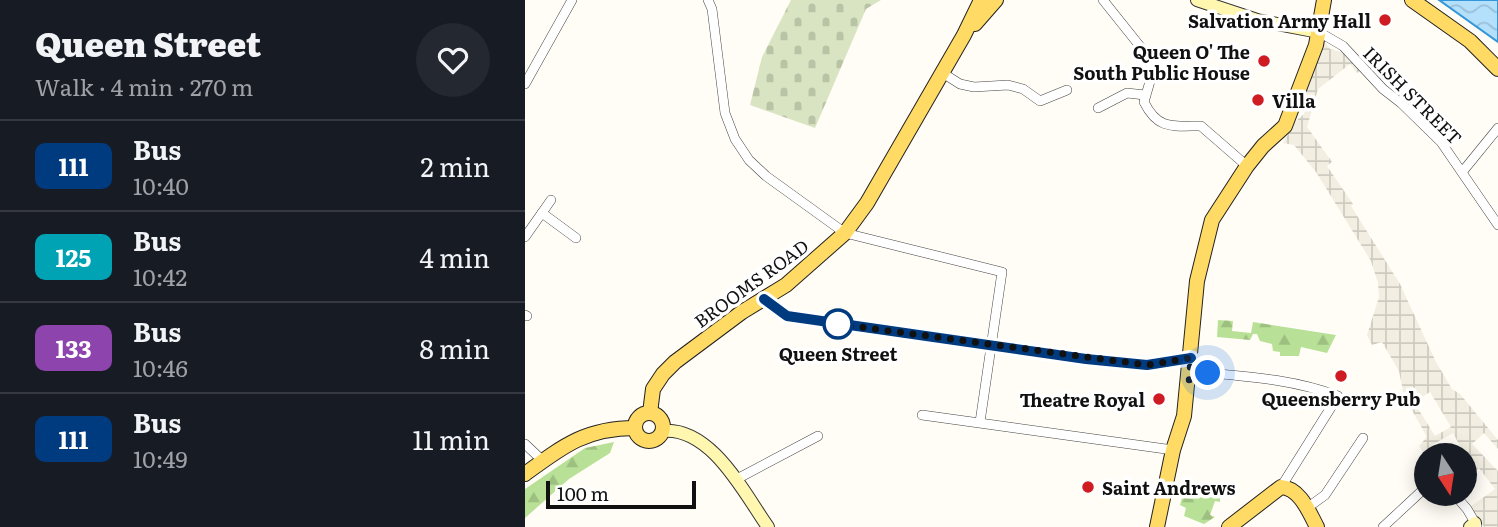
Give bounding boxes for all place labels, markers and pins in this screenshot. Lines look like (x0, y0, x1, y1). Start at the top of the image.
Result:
place label: Salvation Army Hall (1188, 7, 1371, 34)
marker: Salvation Army Hall (1377, 12, 1393, 28)
place label: Queen O' The South Public House (1073, 38, 1250, 86)
marker: Queen O' The South Public House (1256, 53, 1272, 69)
place label: Villa (1272, 87, 1316, 114)
marker: Villa (1250, 92, 1266, 108)
marker: Queen Street (823, 309, 853, 339)
place label: Queen Street (779, 340, 897, 367)
marker: Queensberry Pub (1333, 368, 1349, 384)
place label: Queensberry Pub (1262, 385, 1421, 412)
place label: Theatre Royal (1019, 386, 1145, 413)
marker: Theatre Royal (1151, 391, 1167, 407)
place label: Saint Andrews (1102, 474, 1236, 501)
marker: Saint Andrews (1080, 479, 1096, 495)

